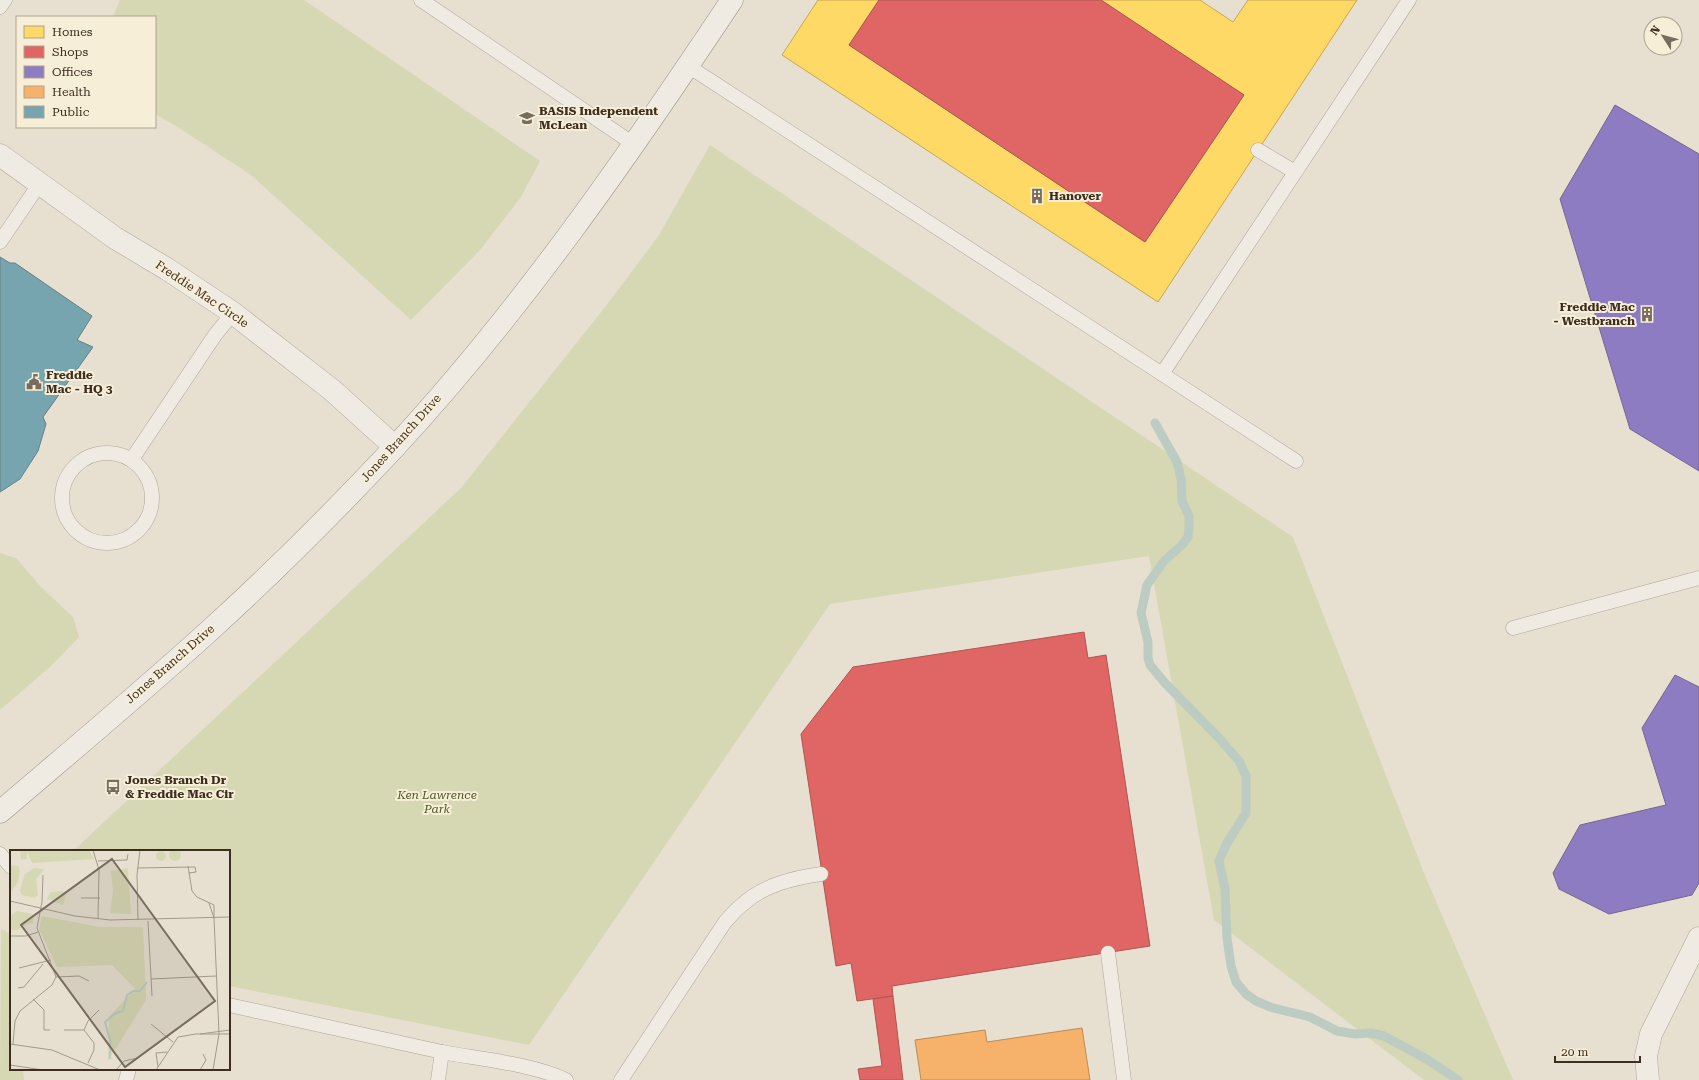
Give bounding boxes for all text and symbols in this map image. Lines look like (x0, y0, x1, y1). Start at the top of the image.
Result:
legend (16, 16, 156, 128)
north arrow (1643, 16, 1683, 56)
text: N (1648, 23, 1663, 38)
text: Homes (52, 25, 93, 39)
text: Shops (52, 45, 88, 59)
text: Offices (52, 65, 93, 79)
text: Health (52, 85, 91, 99)
place label: BASIS Independent McLean (539, 104, 658, 132)
text: Public (52, 105, 90, 119)
school or university icon: BASIS Independent McLean (518, 109, 536, 127)
building icon: Hanover (1028, 187, 1046, 205)
place label: Hanover (1049, 189, 1101, 203)
street label: Freddie Mac Circle (153, 258, 252, 331)
place label: Freddie Mac - Westbranch (1553, 300, 1635, 328)
building icon: Freddie Mac - Westbranch (1638, 305, 1656, 323)
place label: Freddie Mac - HQ 3 (46, 368, 113, 396)
public building icon: Freddie Mac - HQ 3 (25, 373, 43, 391)
street label: Jones Branch Drive (358, 391, 444, 485)
street label: Jones Branch Drive (123, 621, 218, 706)
place label: Jones Branch Dr & Freddie Mac Cir (125, 773, 234, 801)
bus stop icon: Jones Branch Dr & Freddie Mac Cir (104, 778, 122, 796)
park label: Ken Lawrence Park (396, 788, 477, 816)
inset map (10, 850, 230, 1070)
scale bar (1555, 1038, 1640, 1064)
text: 20 m (1561, 1045, 1588, 1059)

